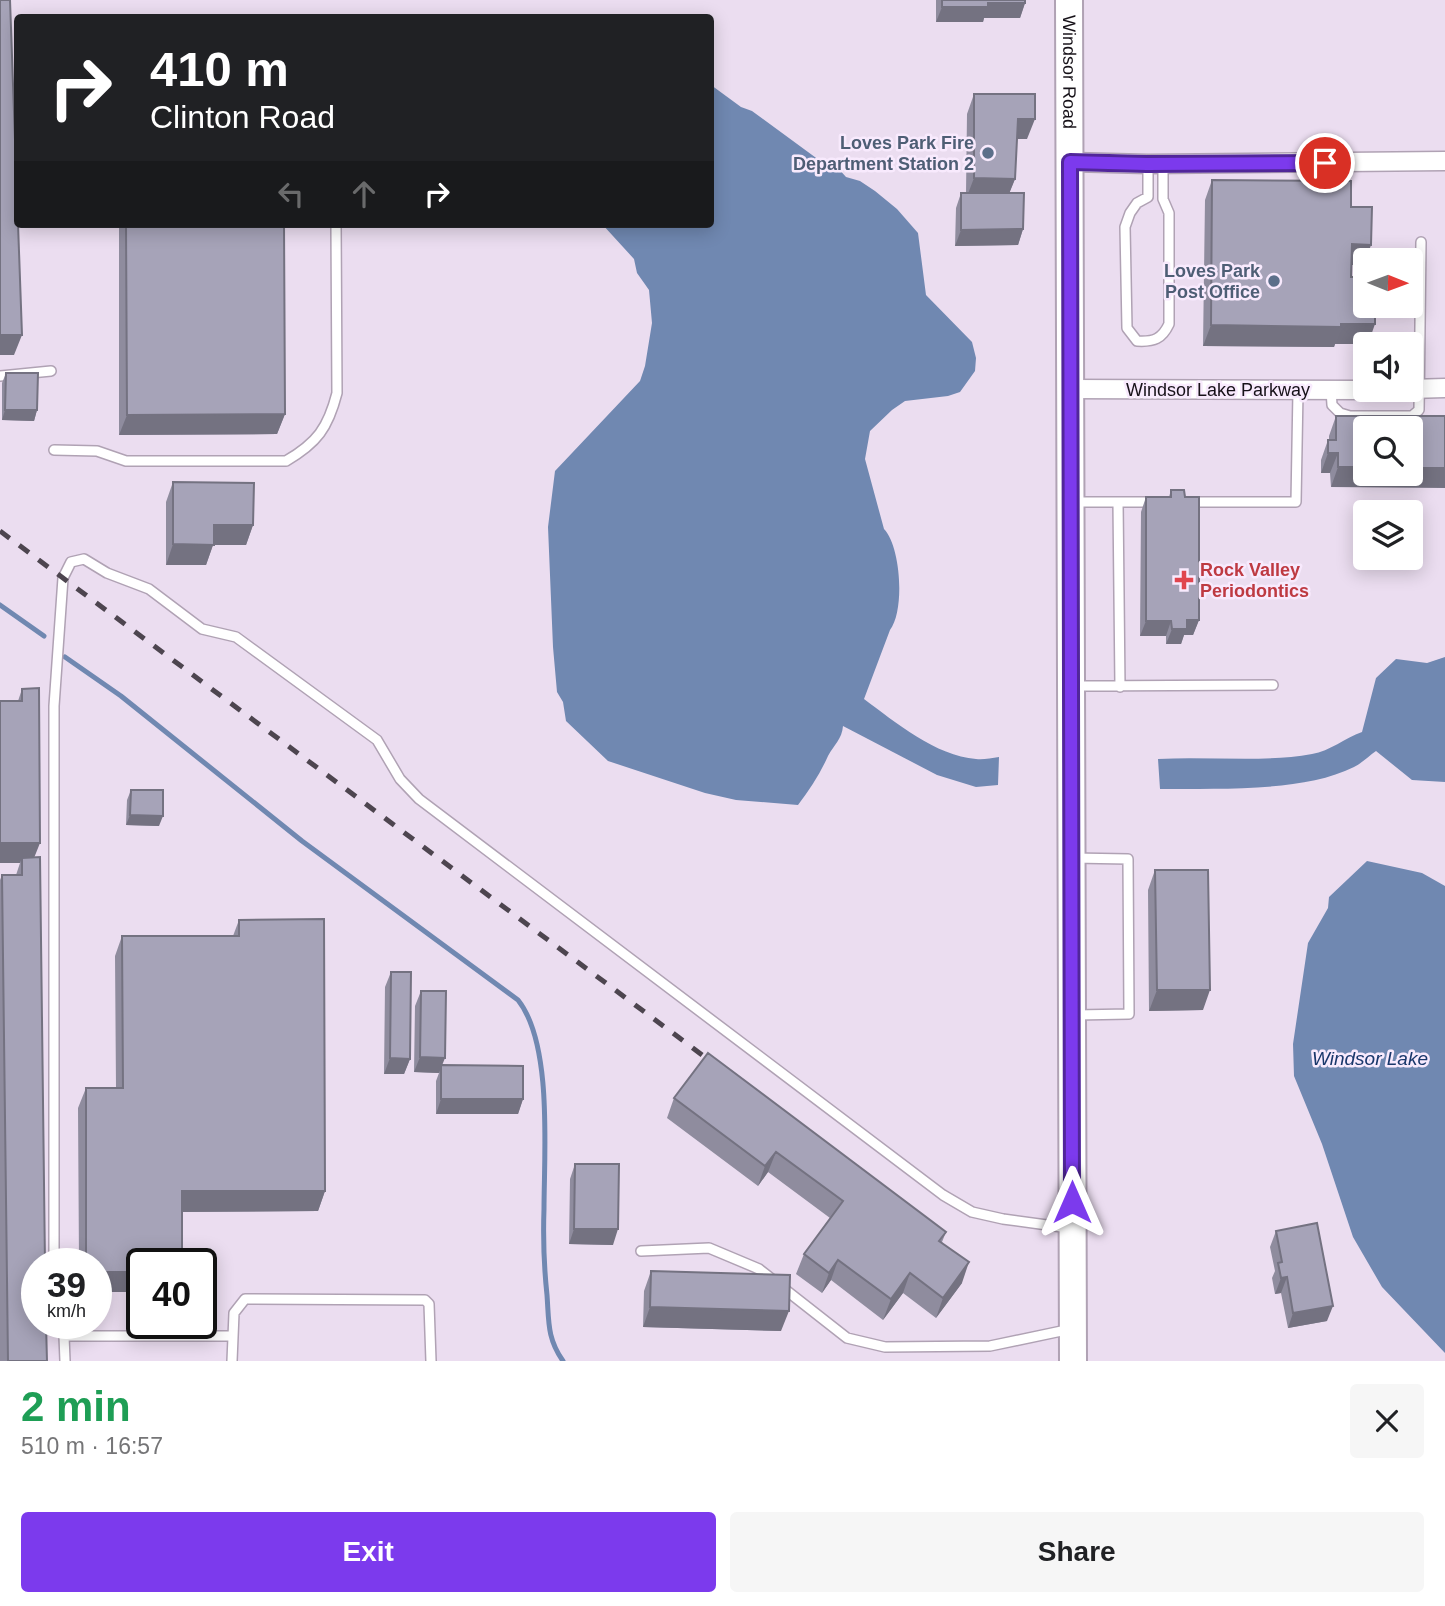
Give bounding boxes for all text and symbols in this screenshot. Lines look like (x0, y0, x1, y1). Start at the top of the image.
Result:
street label: Windsor Road (1059, 15, 1079, 129)
icon: right (35, 42, 126, 133)
text: 410 m (150, 42, 289, 96)
text: Clinton Road (150, 99, 335, 135)
place label: Loves Park Fire Department Station 2 (793, 133, 974, 174)
pin (1295, 133, 1355, 193)
icon: arrive (1306, 144, 1344, 182)
marker: Loves Park Fire Department Station 2 (980, 145, 996, 161)
icon: left (272, 175, 310, 213)
icon: ahead (345, 175, 383, 213)
icon: right (418, 175, 456, 213)
north arrow (1353, 248, 1423, 318)
map controls (1353, 248, 1423, 570)
place label: Loves Park Post Office (1164, 261, 1261, 302)
marker: Loves Park Post Office (1266, 273, 1282, 289)
button: sound (1353, 332, 1423, 402)
street label: Windsor Lake Parkway (1126, 380, 1310, 400)
button: search (1353, 416, 1423, 486)
button: layers (1353, 500, 1423, 570)
place label: Rock Valley Periodontics (1200, 560, 1309, 601)
marker: Rock Valley Periodontics (1174, 570, 1194, 590)
water label: Windsor Lake (1312, 1048, 1428, 1069)
position arrow (1035, 1165, 1109, 1239)
speed limit sign: 40 (126, 1248, 217, 1339)
text: 39 (47, 1265, 86, 1304)
text: km/h (47, 1301, 86, 1321)
text: 2 min (21, 1383, 131, 1430)
button: close (1350, 1384, 1424, 1458)
text: 510 m · 16:57 (21, 1433, 163, 1459)
button: Exit (21, 1512, 716, 1592)
button: Share (730, 1512, 1424, 1592)

